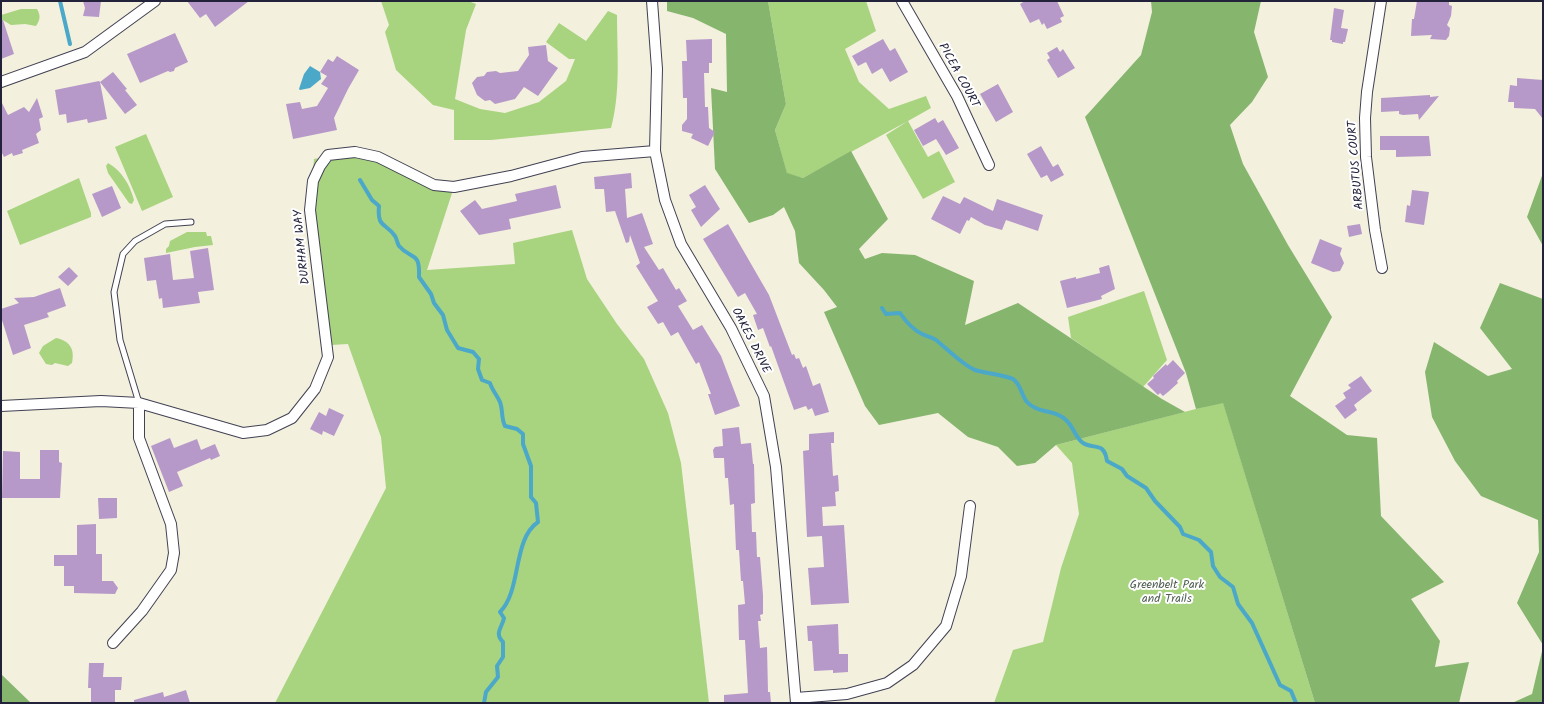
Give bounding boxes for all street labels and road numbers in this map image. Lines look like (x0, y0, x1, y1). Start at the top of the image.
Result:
street label: PICEA COURT (934, 41, 982, 111)
street label: ARBUTUS COURT (1346, 120, 1368, 210)
street label: DURHAM WAY (292, 209, 314, 285)
street label: OAKES DRIVE (727, 306, 773, 376)

